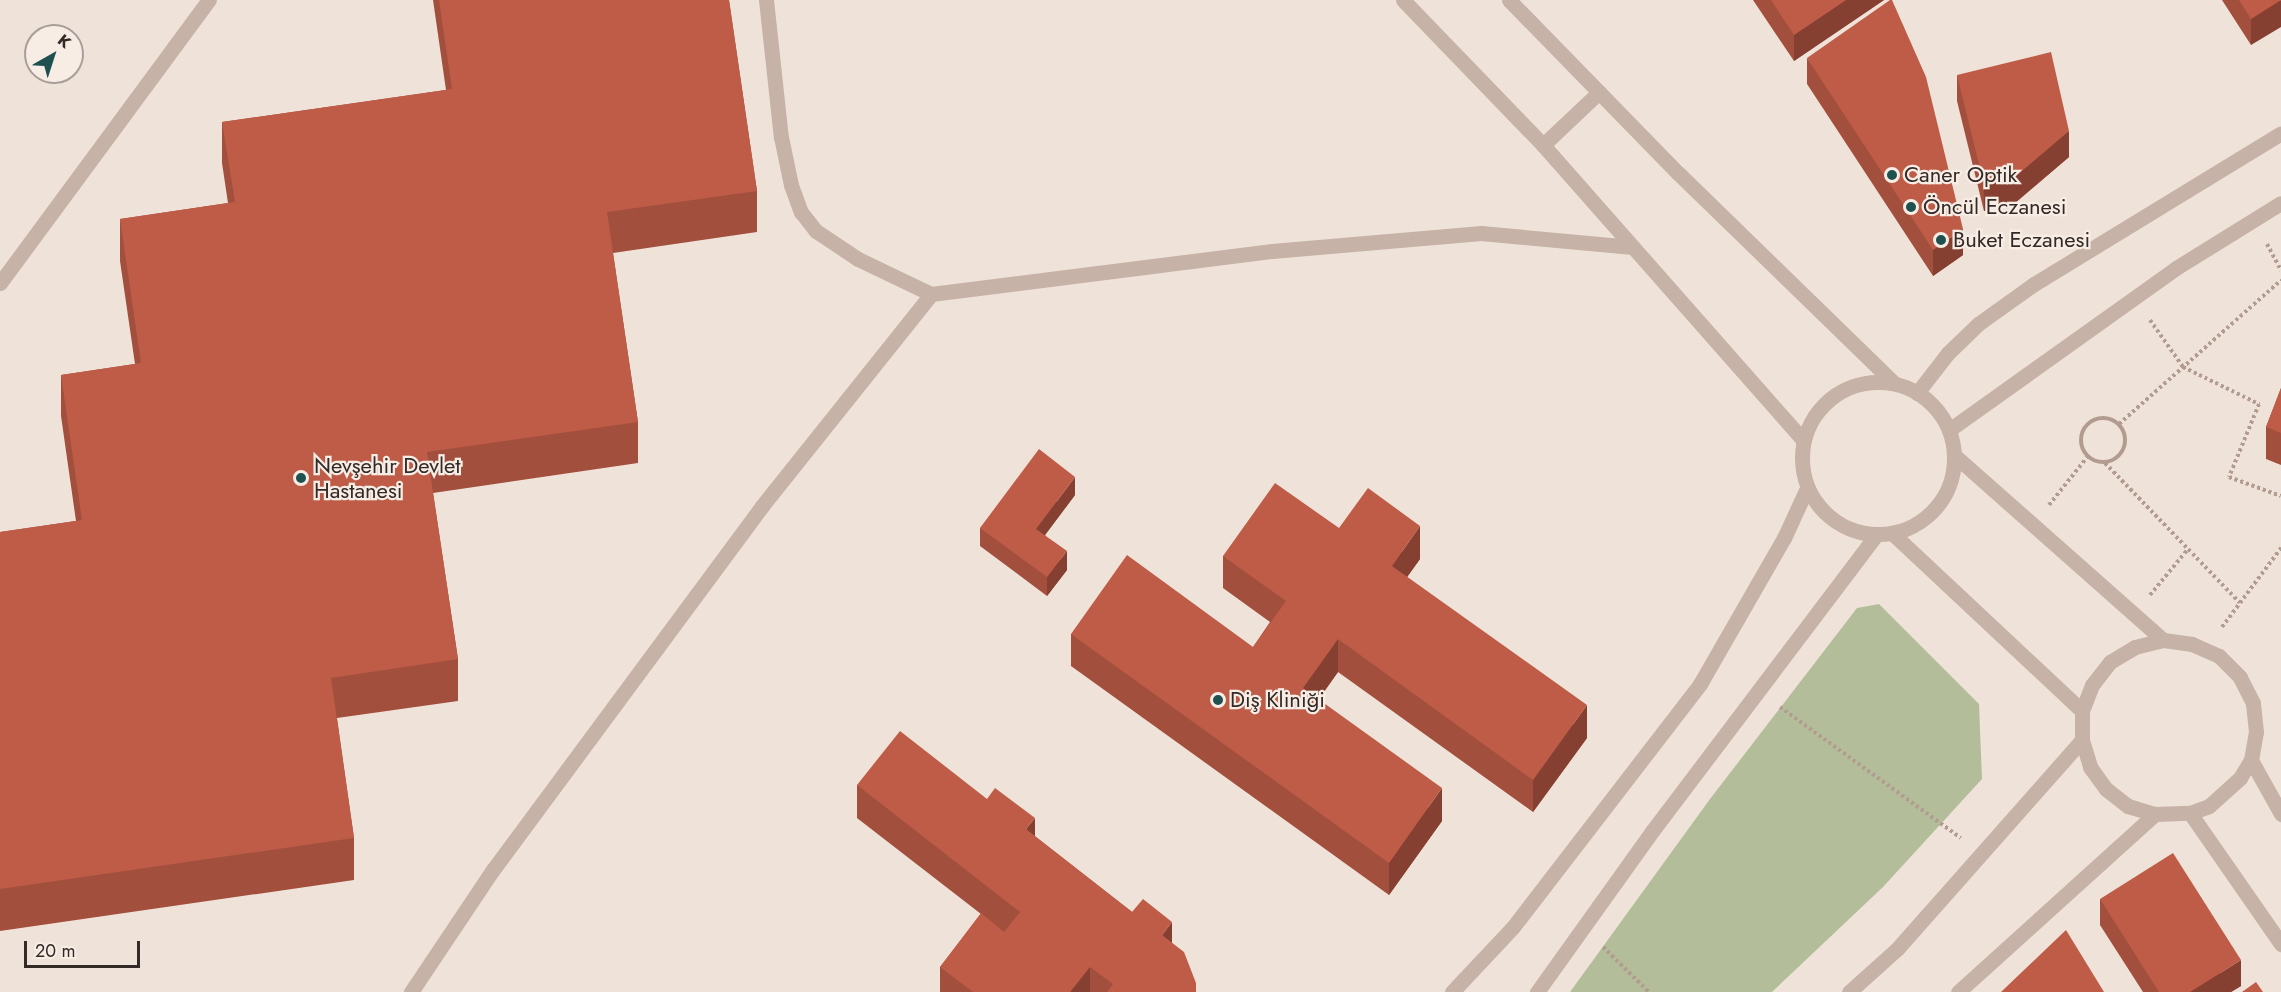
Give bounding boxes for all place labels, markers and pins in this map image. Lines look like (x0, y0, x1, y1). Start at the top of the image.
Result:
place label: Caner Optik (1904, 162, 2017, 188)
marker: Caner Optik (1885, 168, 1899, 182)
place label: Öncül Eczanesi (1923, 194, 2066, 220)
marker: Öncül Eczanesi (1904, 200, 1918, 214)
place label: Buket Eczanesi (1953, 227, 2090, 253)
marker: Buket Eczanesi (1934, 233, 1948, 247)
place label: Nevşehir Devlet Hastanesi (314, 452, 461, 504)
marker: Nevşehir Devlet Hastanesi (292, 469, 310, 487)
place label: Diş Kliniği (1230, 687, 1325, 713)
marker: Diş Kliniği (1211, 693, 1225, 707)

